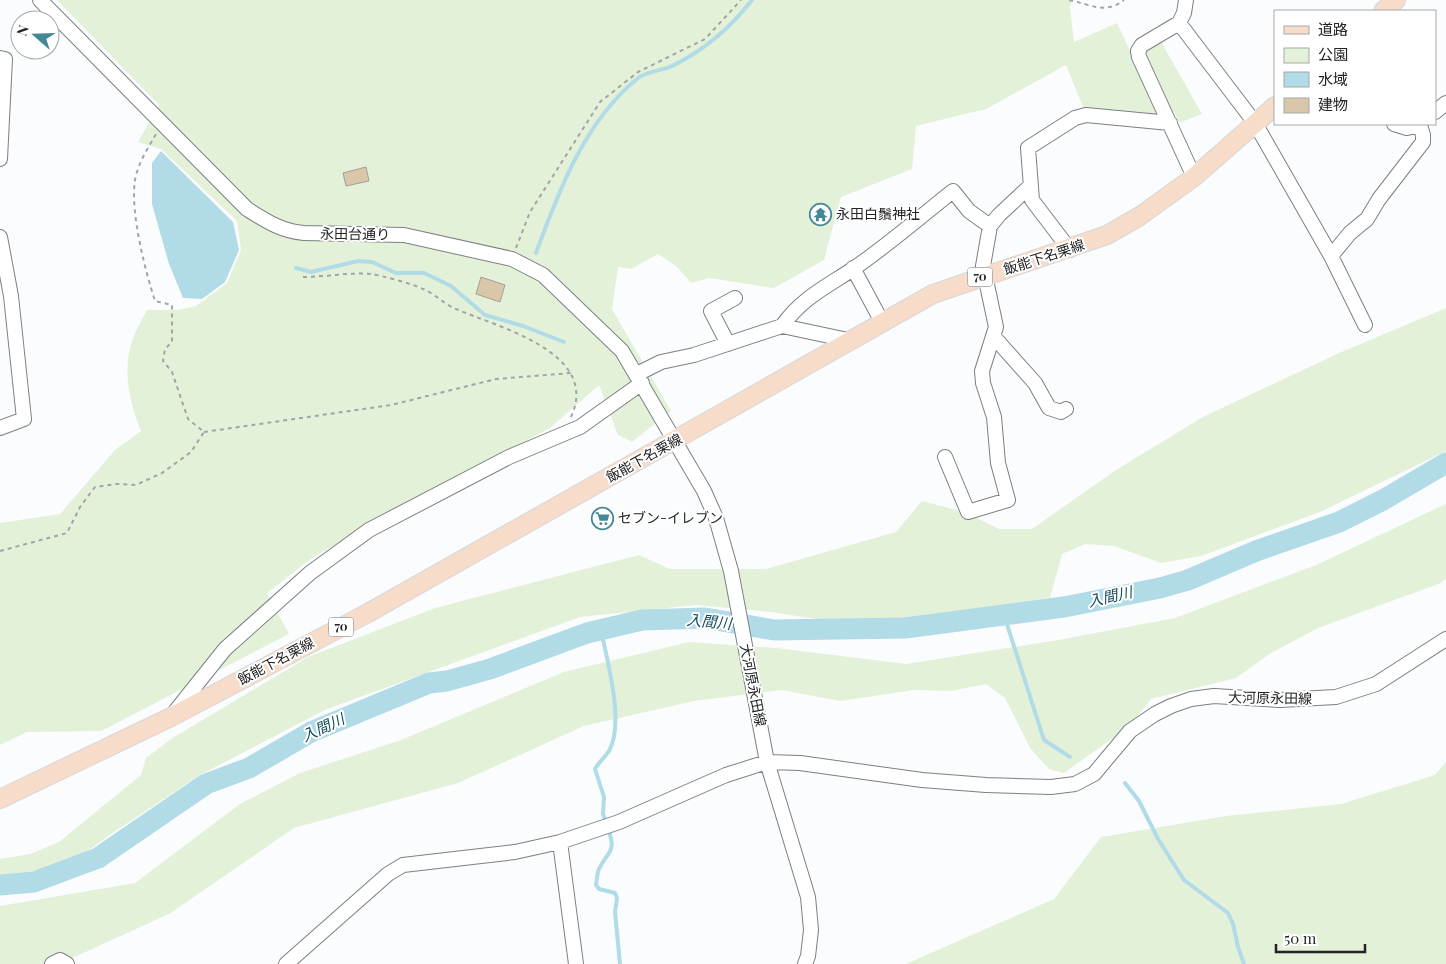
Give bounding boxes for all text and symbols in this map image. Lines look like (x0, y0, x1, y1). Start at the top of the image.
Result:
north arrow (10, 10, 60, 60)
legend (1274, 10, 1436, 125)
text: 道路 (1318, 19, 1348, 39)
text: N (12, 22, 33, 38)
text: 公園 (1318, 44, 1348, 64)
text: 水域 (1318, 69, 1348, 89)
text: 建物 (1318, 94, 1348, 114)
temple icon: 永田白鬚神社 (808, 202, 832, 226)
place label: 永田白鬚神社 (836, 204, 920, 223)
street label: 永田台通り (320, 223, 390, 244)
street label: 飯能下名栗線 (1001, 235, 1087, 279)
road number: 70 (968, 268, 992, 286)
street label: 飯能下名栗線 (602, 429, 685, 486)
supermarket icon: セブン-イレブン (590, 506, 614, 530)
place label: セブン-イレブン (618, 508, 723, 527)
water label: 入間川 (1086, 581, 1136, 611)
water label: 入間川 (686, 609, 734, 633)
road number: 70 (328, 618, 354, 636)
street label: 飯能下名栗線 (234, 632, 317, 689)
street label: 大河原永田線 (736, 642, 771, 728)
street label: 大河原永田線 (1228, 687, 1312, 708)
water label: 入間川 (298, 708, 349, 746)
scale bar (1276, 922, 1365, 954)
text: 50 m (1284, 928, 1317, 948)

